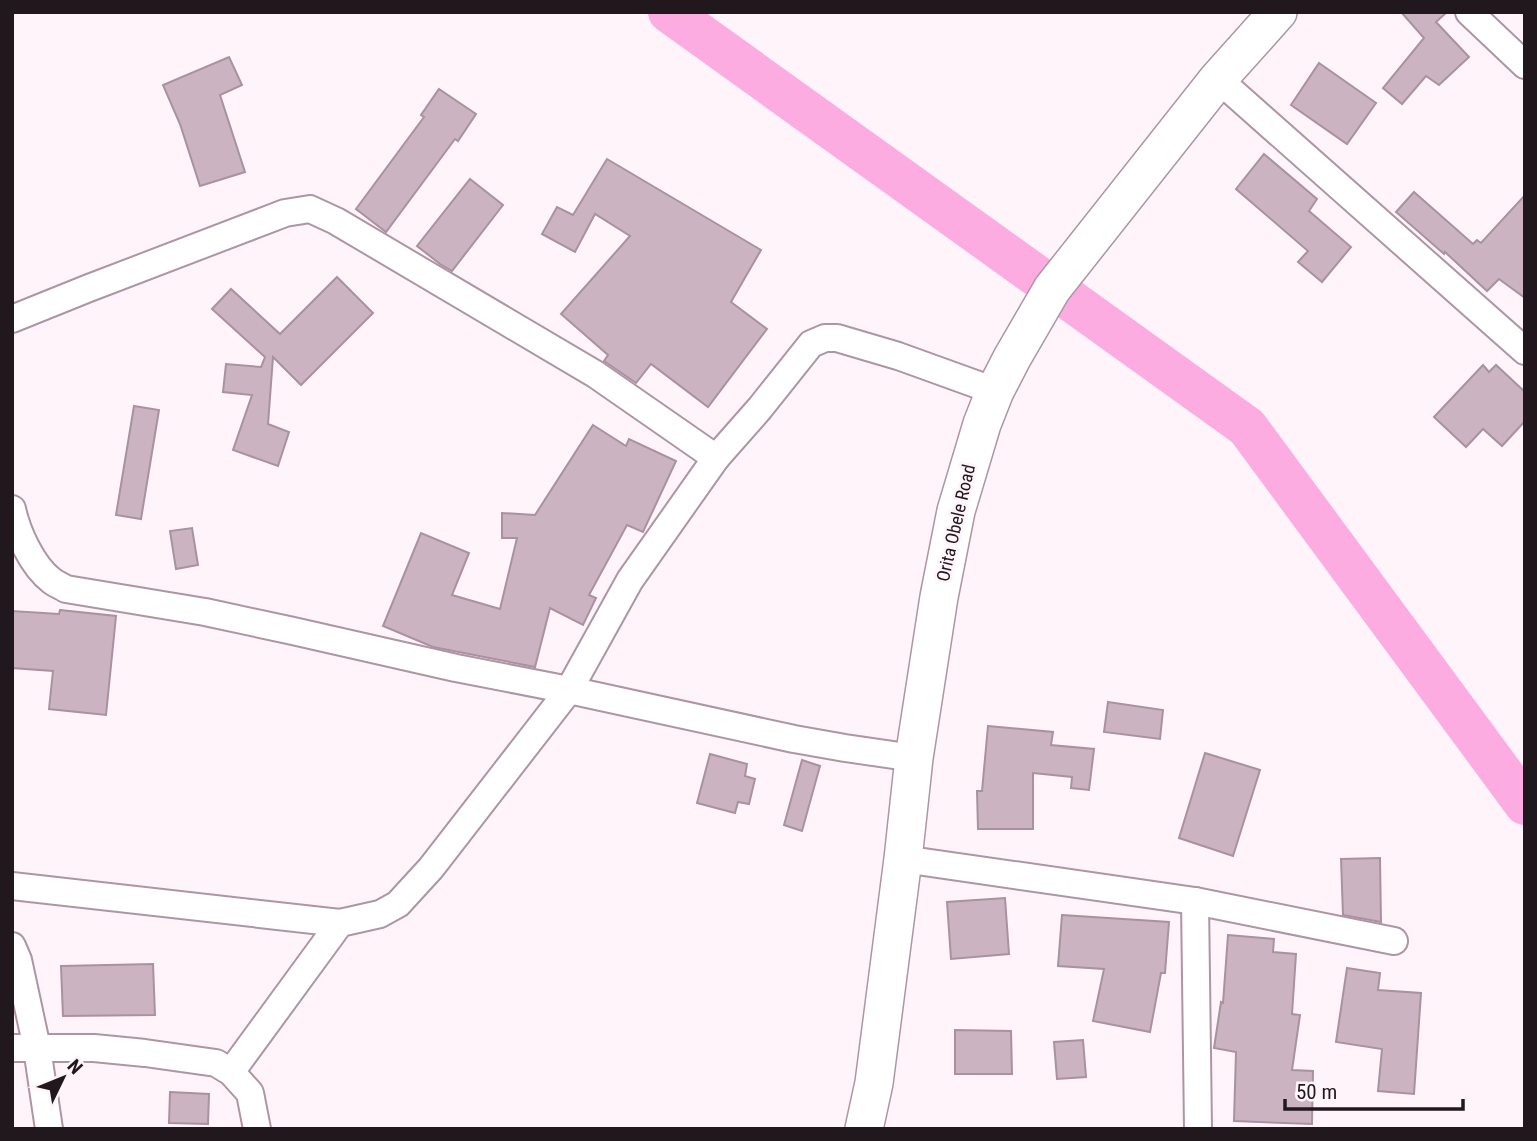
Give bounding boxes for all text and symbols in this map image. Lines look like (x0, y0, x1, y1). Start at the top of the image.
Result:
street label: Orita Obele Road (932, 462, 979, 583)
north arrow (28, 1043, 98, 1113)
text: N (63, 1055, 87, 1079)
scale bar (1285, 1068, 1464, 1112)
text: 50 m (1296, 1080, 1337, 1104)

